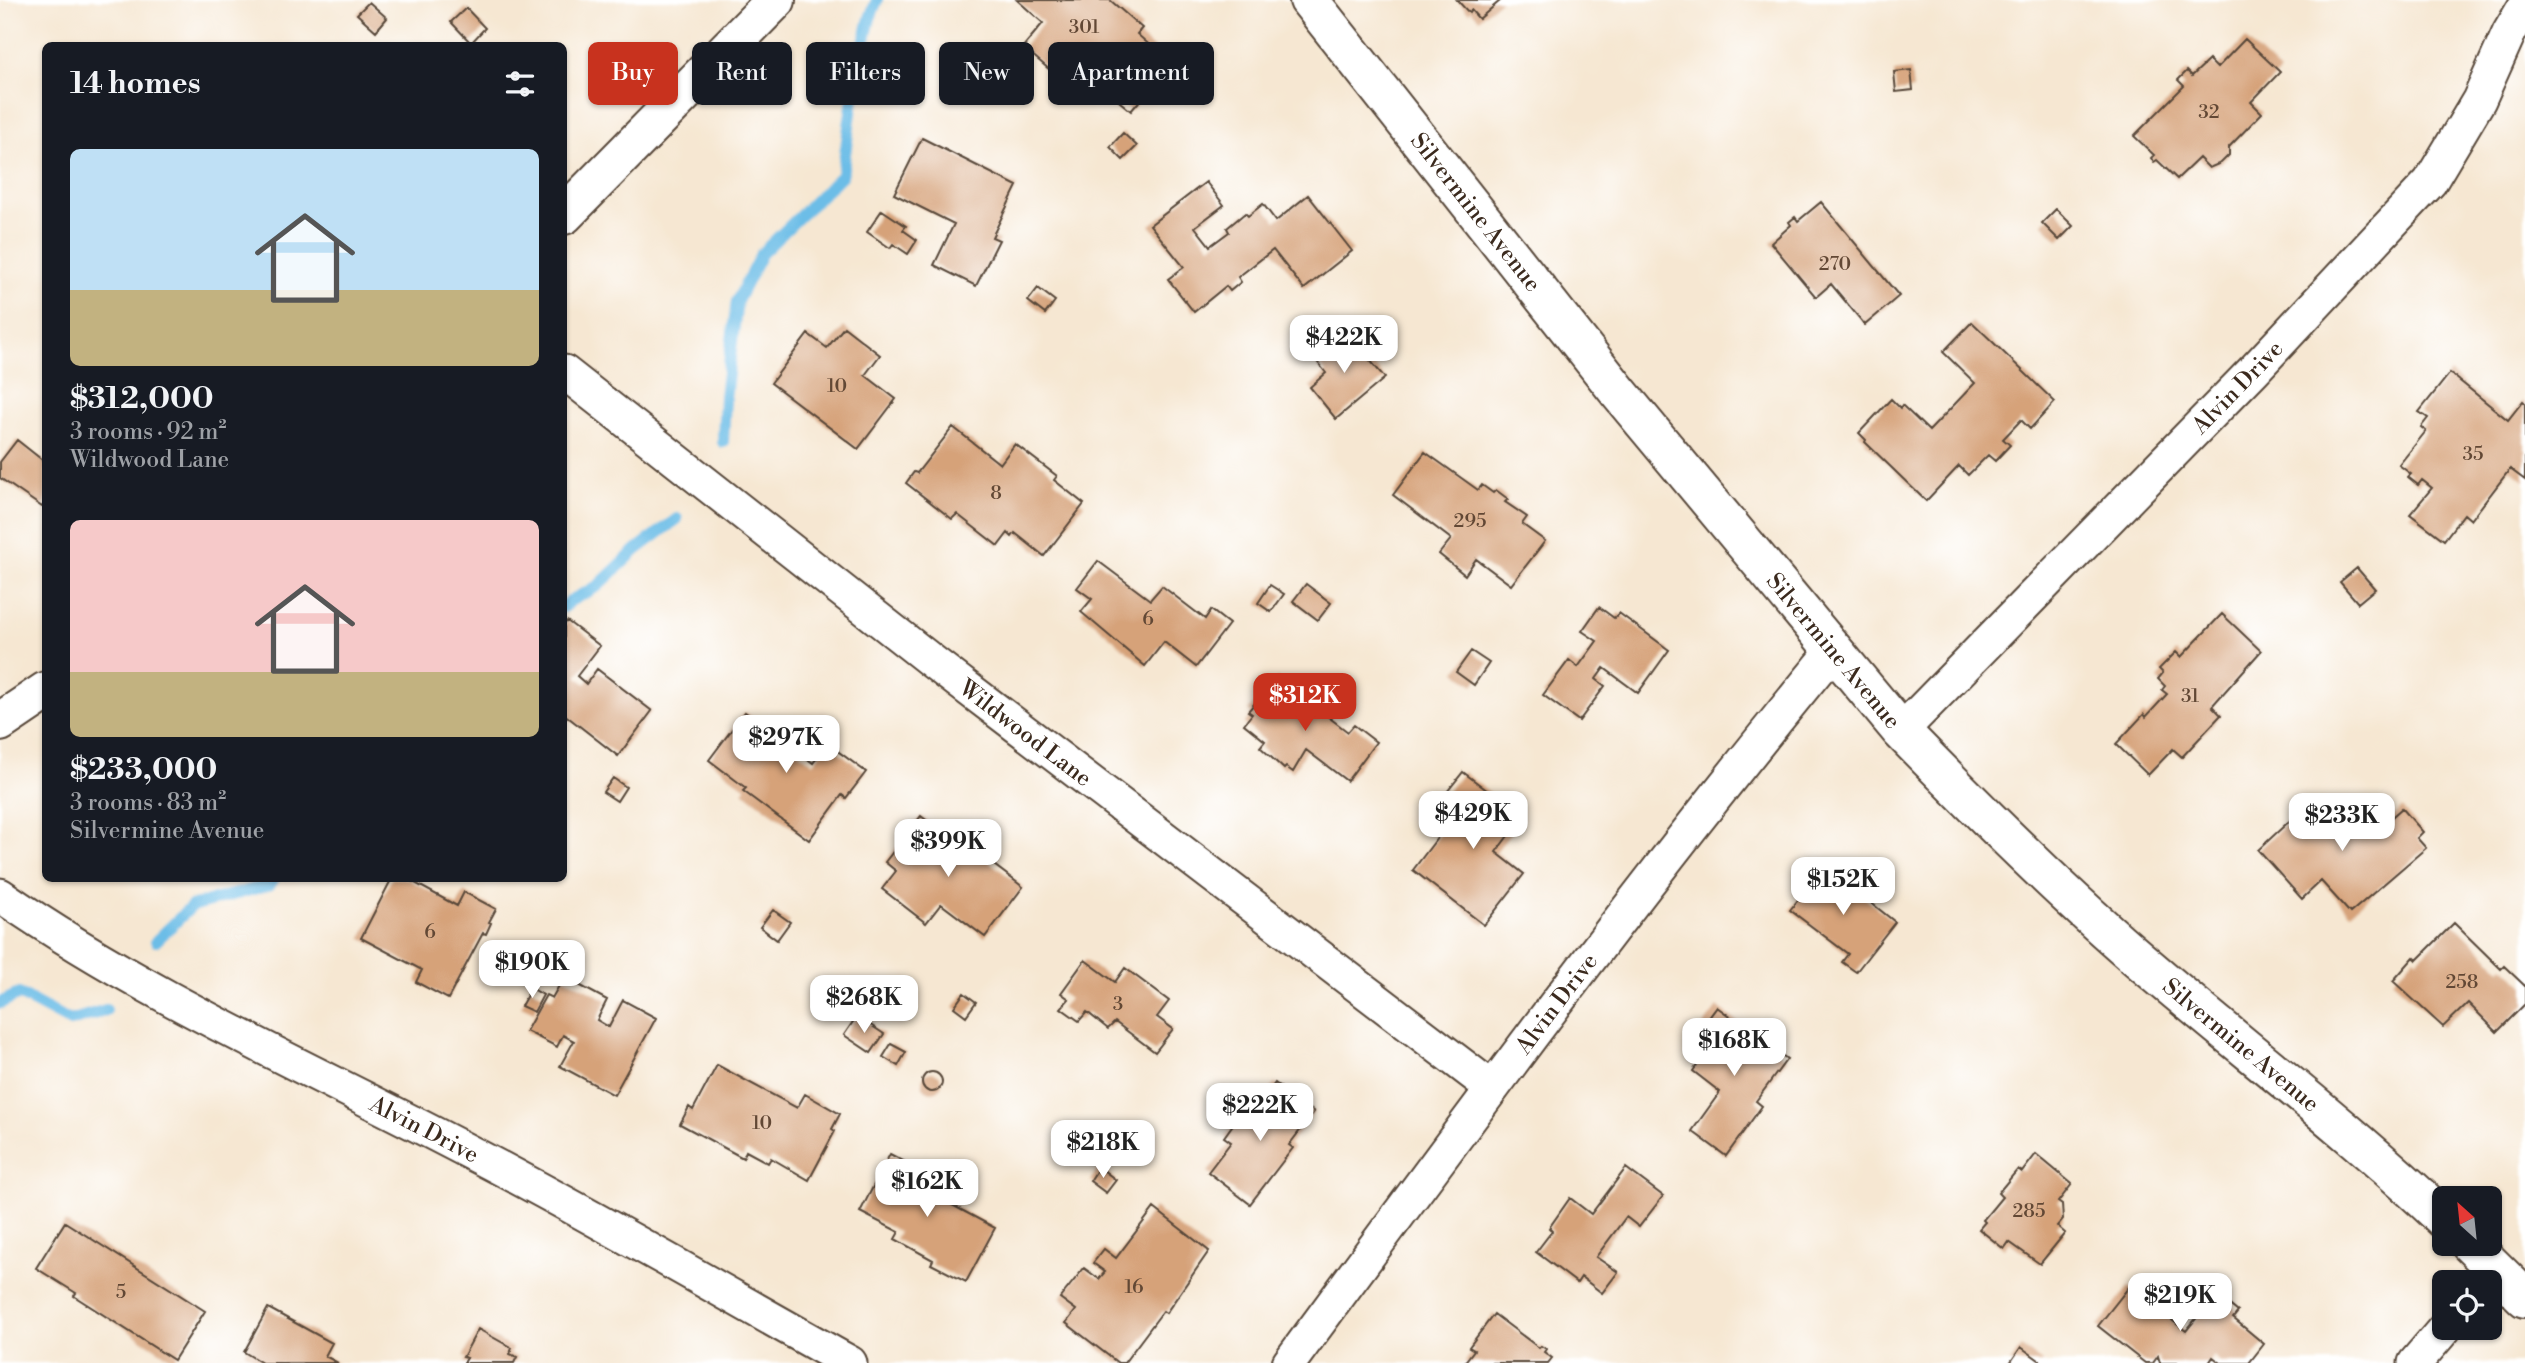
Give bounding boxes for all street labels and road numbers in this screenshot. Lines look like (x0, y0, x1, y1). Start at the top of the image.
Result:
street label: Silvermine Avenue (1404, 127, 1547, 298)
street label: Alvin Drive (2186, 335, 2289, 441)
street label: Silvermine Avenue (1760, 567, 1906, 735)
street label: Wildwood Lane (953, 673, 1097, 793)
street label: Alvin Drive (1509, 948, 1604, 1061)
street label: Silvermine Avenue (2157, 973, 2325, 1118)
street label: Alvin Drive (364, 1090, 483, 1169)

